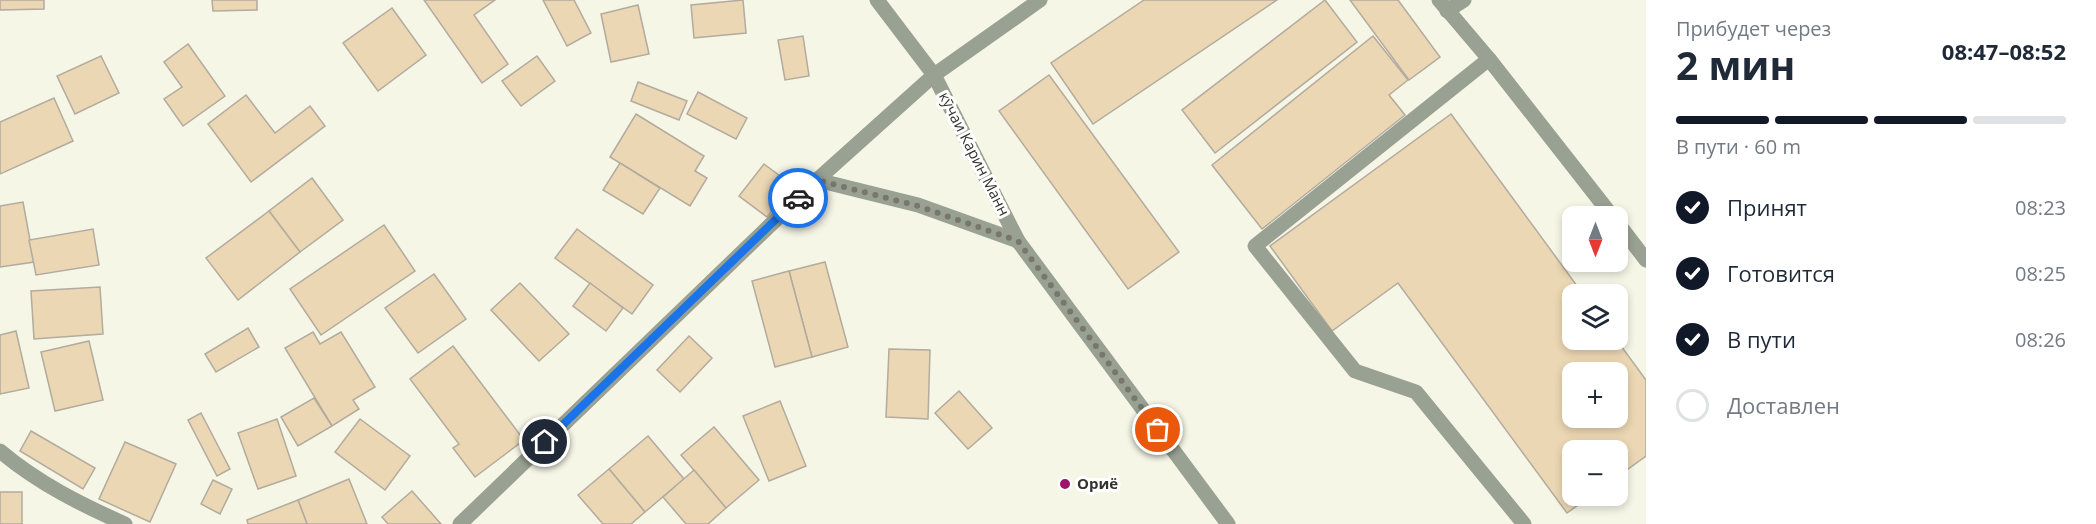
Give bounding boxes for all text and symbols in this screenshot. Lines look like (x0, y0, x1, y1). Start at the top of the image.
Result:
text: Прибудет через (1676, 15, 1831, 42)
text: 08:47–08:52 (1942, 36, 2066, 66)
text: 2 мин (1676, 38, 1795, 91)
street label: кӯчаи Карин Манн (935, 88, 1015, 219)
text: В пути · 60 m (1676, 133, 1801, 160)
courier (768, 168, 828, 228)
icon: car (782, 182, 815, 215)
icon: check (1676, 191, 1709, 224)
text: Принят (1727, 192, 1807, 222)
text: 08:23 (2015, 194, 2066, 221)
north arrow (1562, 206, 1628, 272)
map controls (1562, 206, 1628, 506)
icon: check (1676, 257, 1709, 290)
text: Готовится (1727, 258, 1835, 288)
text: 08:25 (2015, 260, 2066, 287)
button: layers (1562, 284, 1628, 350)
icon: check (1676, 323, 1709, 356)
text: В пути (1727, 324, 1796, 354)
text: 08:26 (2015, 326, 2066, 353)
button: + (1562, 362, 1628, 428)
text: Доставлен (1727, 390, 1840, 420)
pin (1132, 404, 1183, 455)
icon: bag (1141, 413, 1174, 446)
pin (519, 416, 570, 467)
icon: home (528, 425, 561, 458)
button: − (1562, 440, 1628, 506)
place label: Ориё (1077, 473, 1118, 493)
marker: Ориё (1058, 477, 1072, 491)

